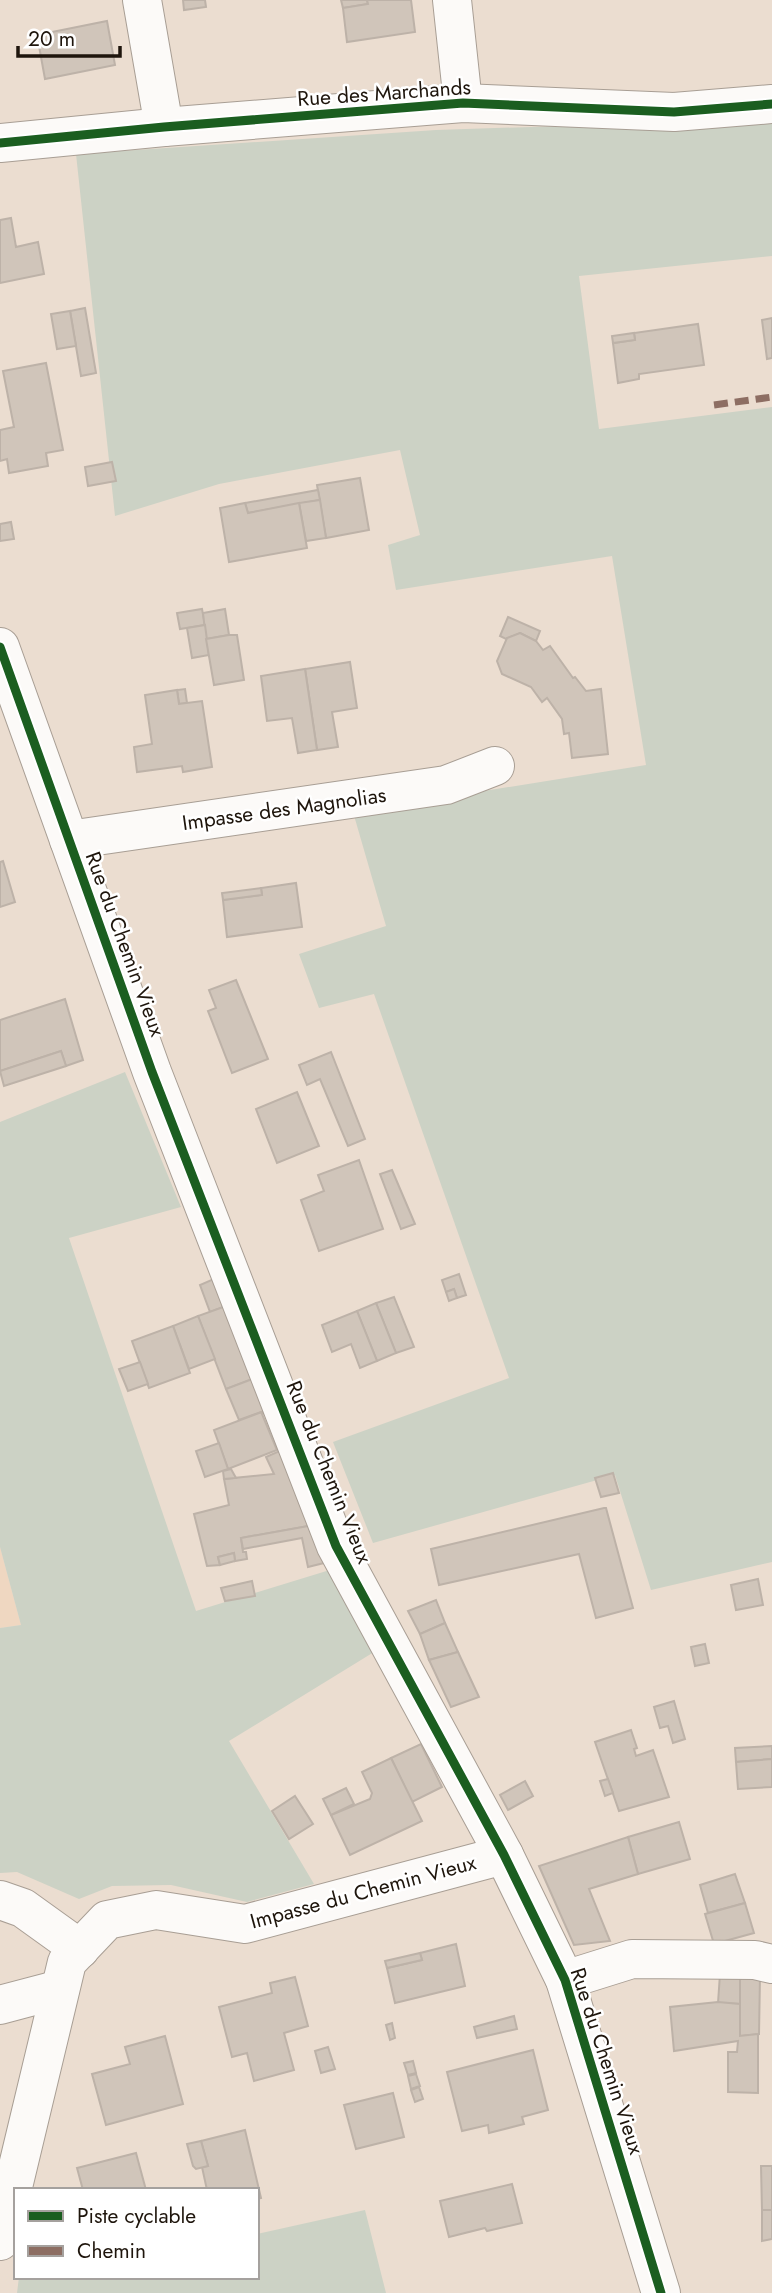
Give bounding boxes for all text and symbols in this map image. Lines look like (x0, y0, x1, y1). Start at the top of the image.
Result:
scale bar (18, 14, 119, 58)
text: 20 m (28, 24, 75, 54)
street label: Rue des Marchands (296, 72, 472, 114)
street label: Impasse des Magnolias (180, 780, 388, 838)
street label: Rue du Chemin Vieux (78, 847, 172, 1041)
street label: Rue du Chemin Vieux (279, 1376, 379, 1568)
street label: Impasse du Chemin Vieux (247, 1847, 479, 1937)
street label: Rue du Chemin Vieux (563, 1964, 651, 2158)
legend (14, 2188, 259, 2279)
text: Piste cyclable (77, 2201, 196, 2231)
text: Chemin (77, 2236, 146, 2266)

